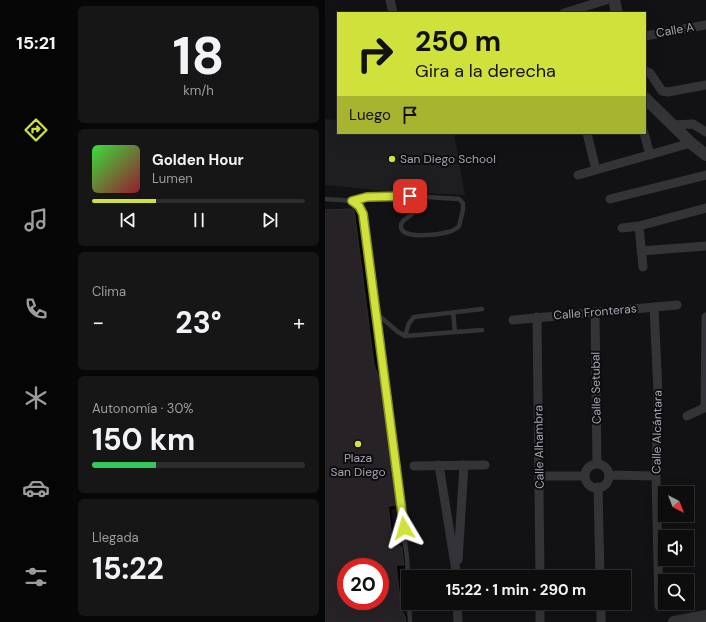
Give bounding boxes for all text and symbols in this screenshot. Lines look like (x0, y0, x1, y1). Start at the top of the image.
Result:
street label: Calle A (655, 19, 695, 41)
text: 18 (173, 22, 224, 90)
text: 250 m (415, 23, 501, 60)
icon: right (349, 28, 401, 80)
text: 15:21 (16, 31, 56, 55)
text: Gira a la derecha (415, 59, 556, 83)
text: km/h (183, 82, 214, 99)
icon: arrive (399, 104, 421, 126)
text: Luego (349, 105, 391, 125)
icon: directions (22, 116, 50, 144)
text: Golden Hour (152, 150, 244, 170)
place label: San Diego School (400, 151, 496, 167)
marker: San Diego School (387, 154, 397, 164)
text: Lumen (152, 170, 193, 187)
pin (393, 179, 427, 213)
icon: arrive (399, 185, 421, 207)
icon: music (22, 206, 50, 234)
icon: previous (117, 209, 139, 231)
icon: pause (188, 209, 210, 231)
icon: next (259, 209, 281, 231)
text: Clima (92, 283, 126, 300)
icon: phone (22, 295, 50, 323)
street label: Calle Fronteras (553, 300, 637, 324)
text: 23° (175, 303, 222, 342)
text: − (92, 308, 104, 337)
text: + (293, 308, 305, 337)
street label: Calle Setubal (587, 352, 605, 424)
icon: climate (22, 384, 50, 412)
street label: Calle Alcántara (648, 390, 666, 474)
text: Autonomía · 30% (92, 400, 194, 417)
street label: Calle Alhambra (530, 405, 548, 489)
text: 150 km (92, 420, 195, 459)
marker: Plaza San Diego (353, 439, 363, 449)
place label: Plaza San Diego (330, 450, 386, 480)
icon: car (22, 474, 50, 502)
north arrow (658, 486, 694, 522)
map controls (658, 486, 694, 610)
position arrow (383, 507, 425, 549)
text: Llegada (92, 529, 139, 546)
button: sound (658, 530, 694, 566)
text: 15:22 (92, 549, 164, 588)
speed limit sign: 20 (337, 558, 389, 610)
icon: filters (22, 563, 50, 591)
button: search (658, 574, 694, 610)
text: 15:22 · 1 min · 290 m (446, 580, 586, 600)

